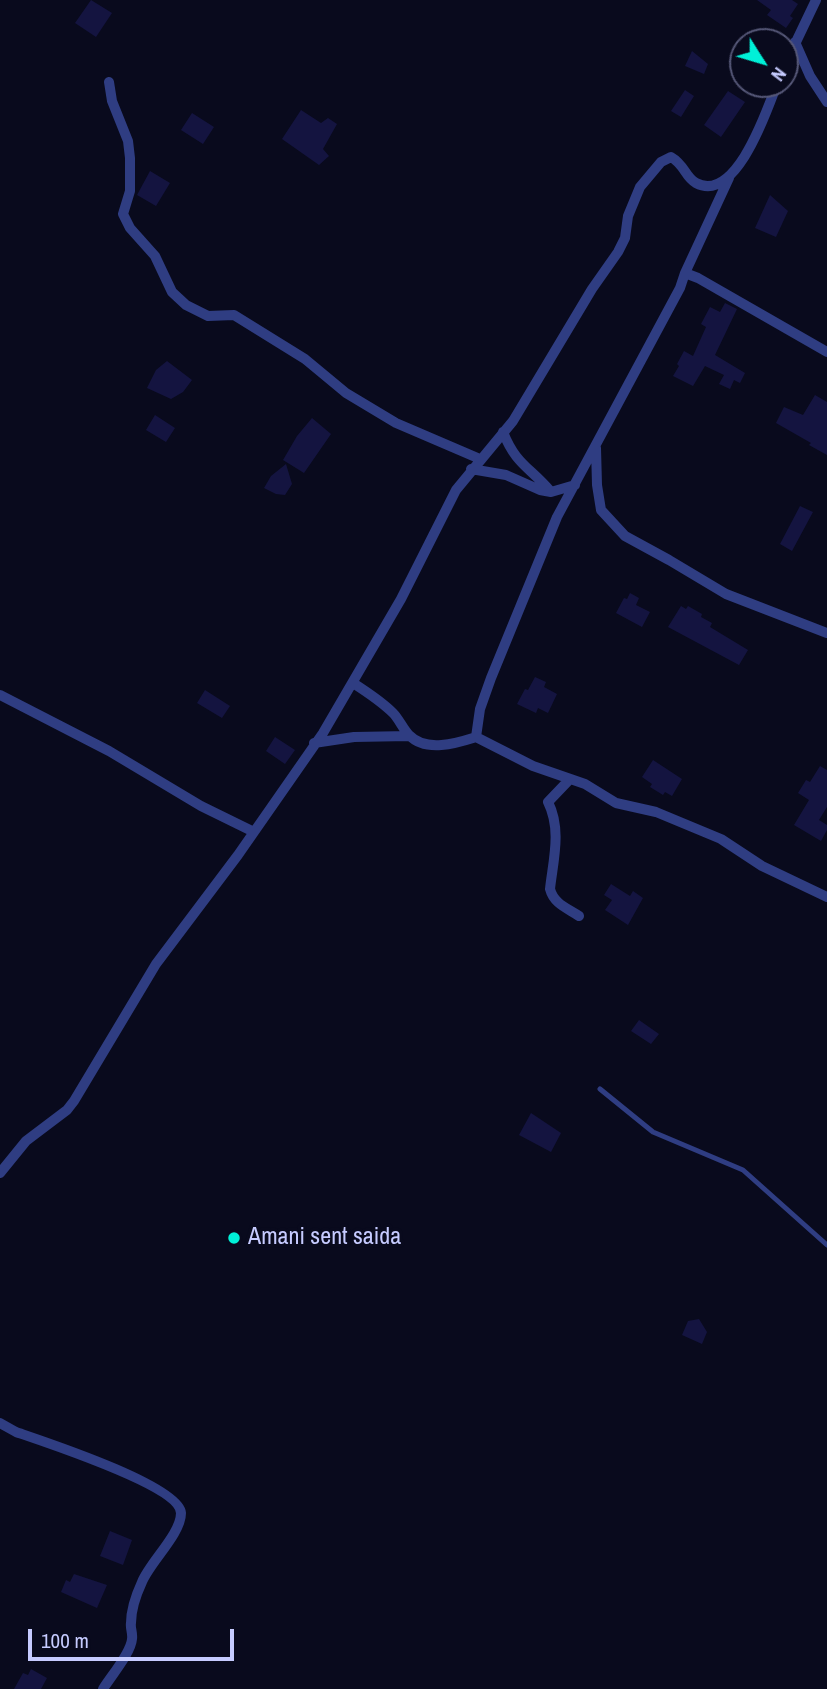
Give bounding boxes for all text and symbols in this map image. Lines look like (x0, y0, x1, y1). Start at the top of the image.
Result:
north arrow (729, 28, 799, 98)
text: N (765, 62, 793, 87)
place label: Amani sent saida (248, 1224, 401, 1252)
marker: Amani sent saida (226, 1230, 242, 1246)
scale bar (32, 1616, 238, 1660)
text: 100 m (41, 1626, 89, 1655)

